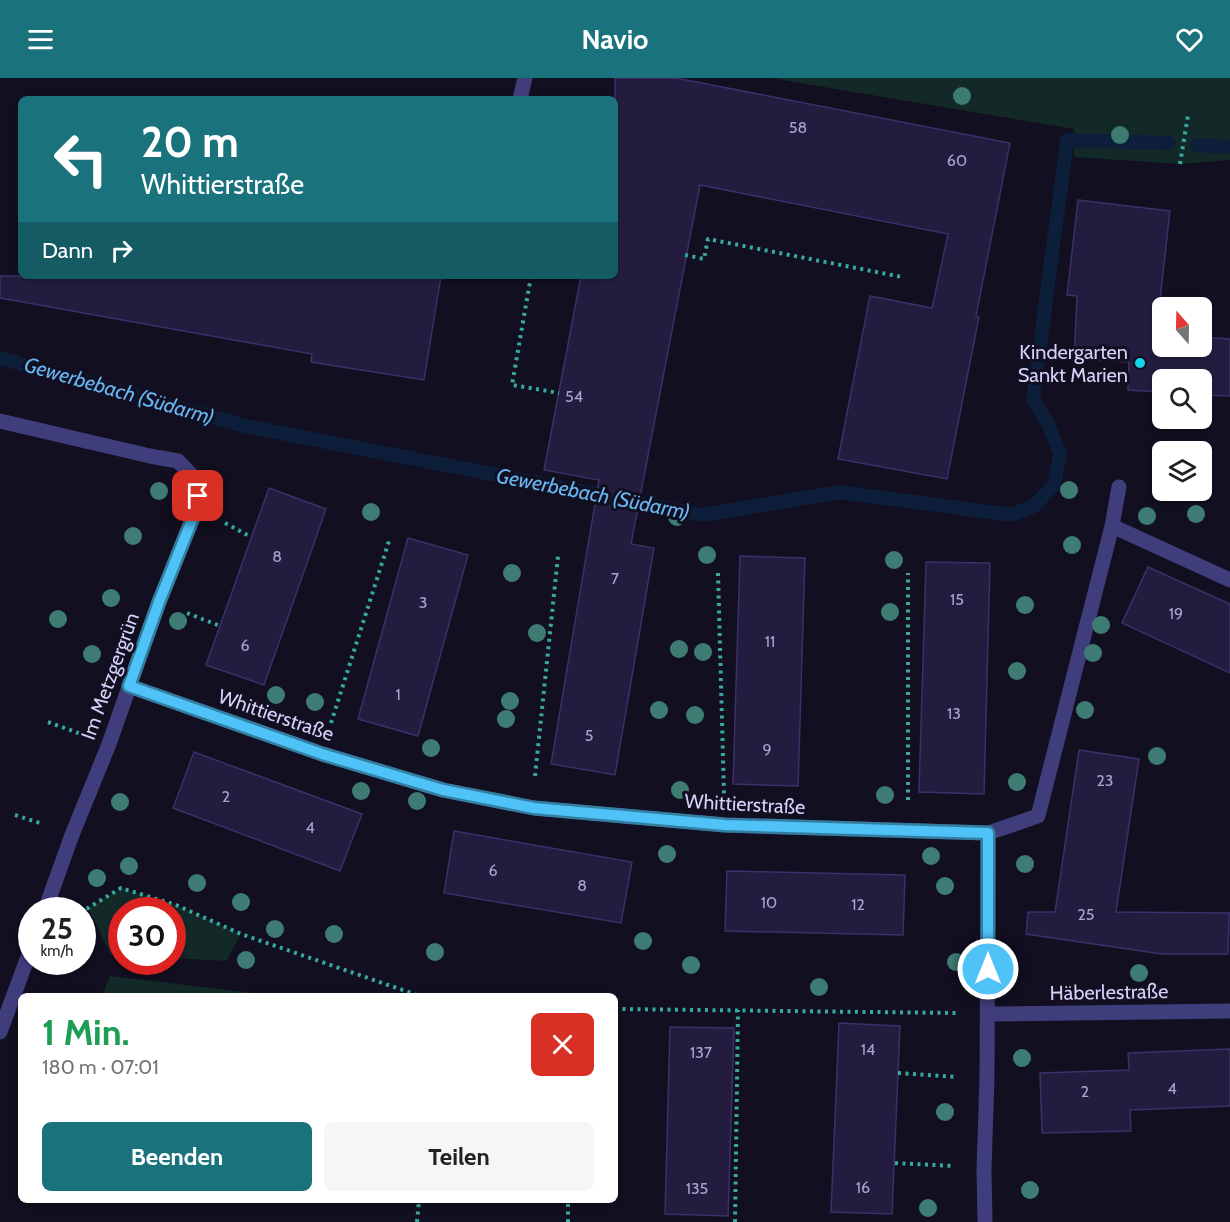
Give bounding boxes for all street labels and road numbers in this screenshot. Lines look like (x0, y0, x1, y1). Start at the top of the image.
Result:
street label: Im Metzgergrün (76, 609, 144, 743)
street label: Whittierstraße (215, 684, 337, 746)
street label: Whittierstraße (684, 789, 806, 819)
street label: Häberlestraße (1050, 979, 1168, 1005)

